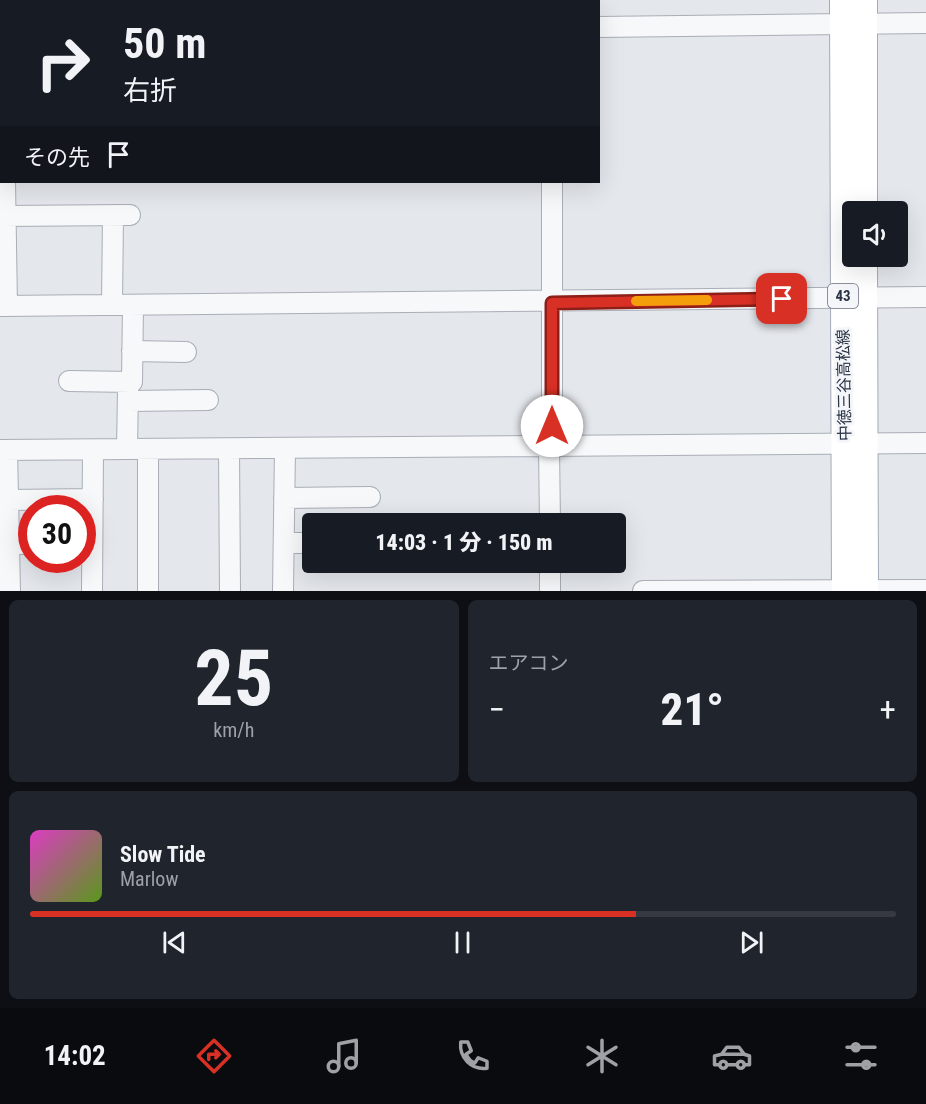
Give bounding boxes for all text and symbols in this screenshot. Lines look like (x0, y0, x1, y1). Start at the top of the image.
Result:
text: 50 m (123, 19, 206, 68)
icon: right (24, 24, 102, 102)
text: 右折 (123, 75, 177, 107)
icon: arrive (102, 138, 135, 171)
text: その先 (24, 145, 90, 170)
map controls (842, 201, 908, 267)
button: sound (842, 201, 908, 267)
pin (756, 273, 807, 324)
icon: arrive (765, 282, 798, 315)
road number: 43 (828, 284, 858, 308)
street label: 中徳三谷高松線 (834, 329, 854, 441)
position arrow (520, 394, 584, 458)
speed limit sign: 30 (18, 495, 96, 573)
text: 14:03 · 1 分 · 150 m (375, 530, 553, 555)
text: 25 (194, 633, 273, 724)
text: エアコン (489, 651, 569, 675)
text: 21° (661, 683, 724, 736)
text: − (489, 690, 505, 729)
text: + (880, 690, 896, 729)
text: km/h (213, 718, 254, 742)
text: Slow Tide (120, 842, 206, 867)
text: Marlow (120, 867, 178, 891)
icon: previous (158, 926, 191, 959)
icon: pause (446, 926, 479, 959)
icon: next (735, 926, 768, 959)
icon: directions (193, 1035, 235, 1077)
icon: music (323, 1035, 365, 1077)
icon: phone (452, 1035, 494, 1077)
icon: climate (581, 1035, 623, 1077)
icon: car (711, 1035, 753, 1077)
icon: filters (840, 1035, 882, 1077)
text: 14:02 (44, 1040, 106, 1072)

